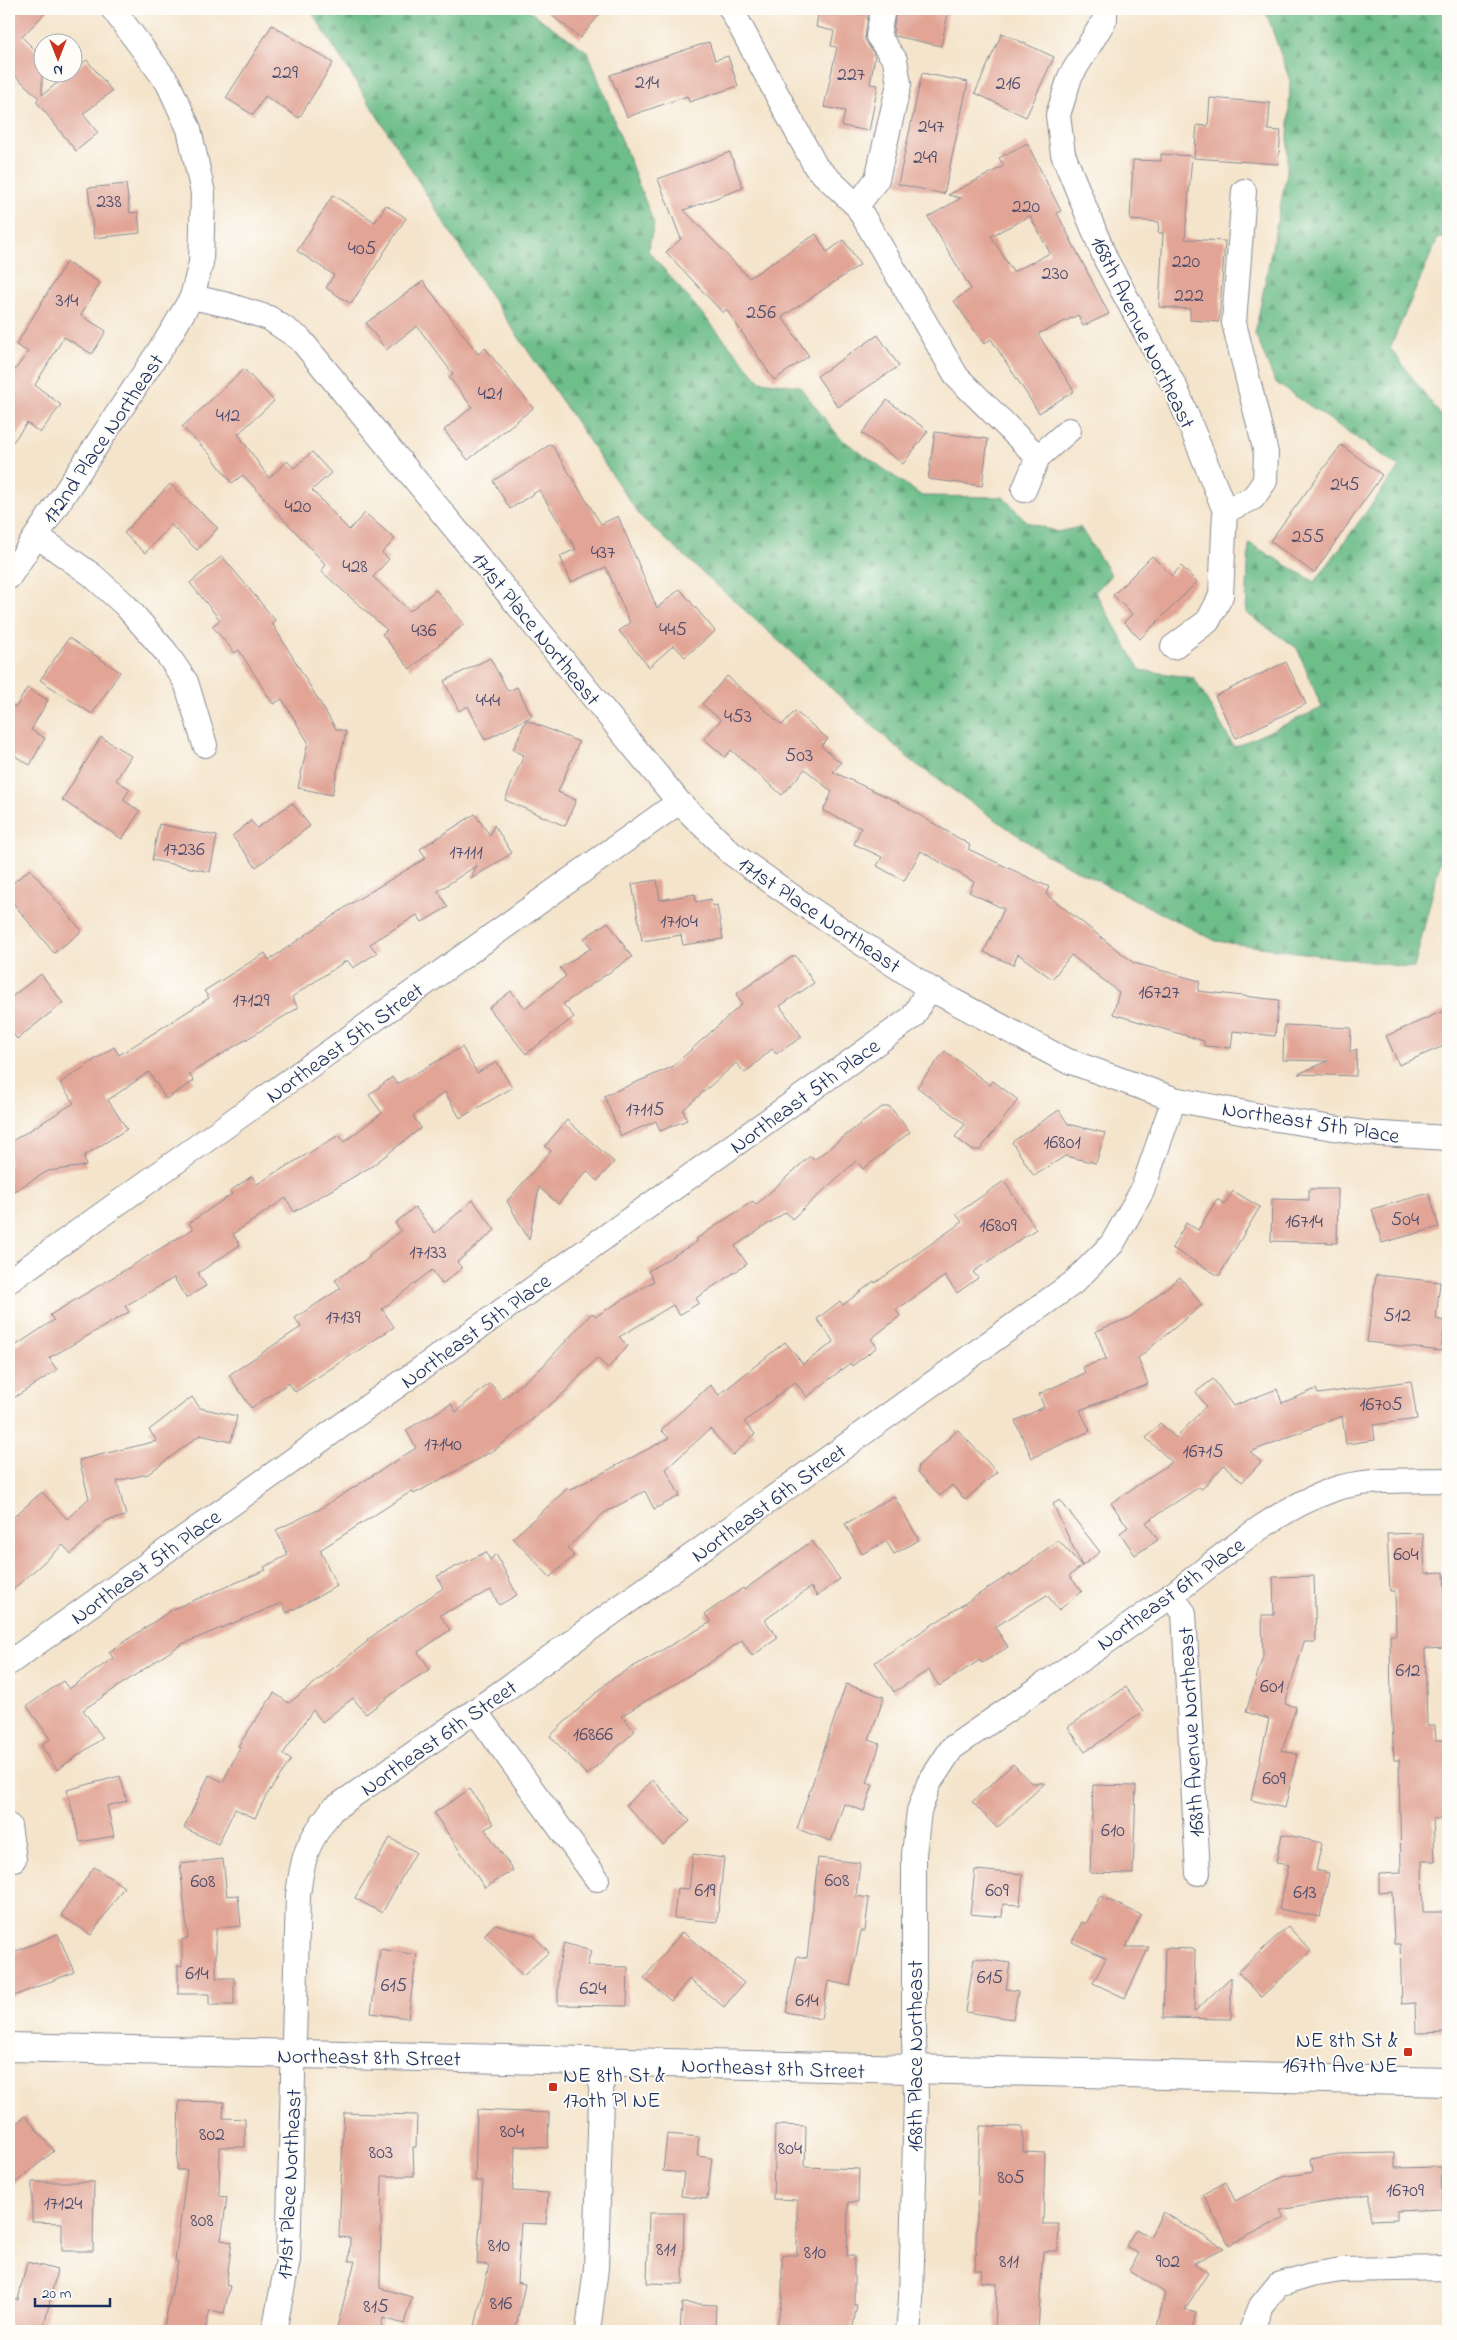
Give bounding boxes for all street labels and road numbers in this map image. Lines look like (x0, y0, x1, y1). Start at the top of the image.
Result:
street label: 168th Avenue Northeast (1081, 232, 1202, 436)
street label: 172nd Place Northeast (36, 348, 174, 531)
street label: 171st Place Northeast (462, 546, 607, 714)
street label: 171st Place Northeast (730, 850, 907, 983)
street label: Northeast 5th Street (260, 976, 432, 1113)
street label: Northeast 5th Place (724, 1032, 888, 1163)
street label: Northeast 5th Place (1219, 1094, 1402, 1154)
street label: Northeast 5th Place (395, 1267, 559, 1398)
street label: Northeast 6th Street (685, 1437, 855, 1572)
street label: Northeast 5th Place (65, 1503, 229, 1634)
street label: Northeast 6th Place (1091, 1531, 1253, 1660)
street label: 168th Avenue Northeast (1171, 1625, 1214, 1838)
street label: Northeast 6th Street (355, 1673, 525, 1806)
street label: 168th Place Northeast (901, 1960, 933, 2152)
street label: Northeast 8th Street (277, 2041, 462, 2077)
street label: Northeast 8th Street (680, 2051, 866, 2089)
street label: 171st Place Northeast (270, 2088, 312, 2280)

